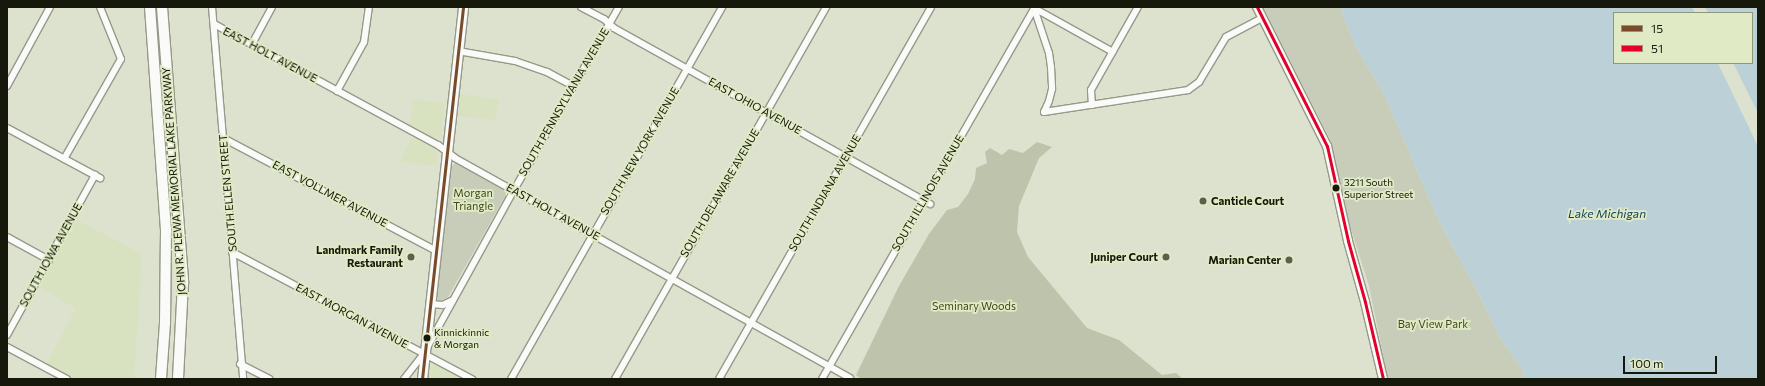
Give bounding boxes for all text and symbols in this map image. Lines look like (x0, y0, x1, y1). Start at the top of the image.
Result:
legend (1613, 12, 1753, 64)
text: 15 (1651, 21, 1663, 35)
street label: EAST HOLT AVENUE (221, 25, 319, 85)
street label: SOUTH PENNSYLVANIA AVENUE (516, 26, 612, 178)
text: 51 (1651, 41, 1663, 55)
street label: JOHN R. PLEWA MEMORIAL LAKE PARKWAY (159, 67, 189, 295)
street label: EAST OHIO AVENUE (706, 75, 804, 137)
street label: SOUTH NEW YORK AVENUE (598, 85, 682, 217)
street label: SOUTH DELAWARE AVENUE (678, 126, 762, 260)
street label: SOUTH INDIANA AVENUE (786, 132, 864, 254)
street label: SOUTH ILLINOIS AVENUE (889, 132, 967, 254)
street label: SOUTH ELLEN STREET (216, 134, 240, 252)
street label: EAST VOLLMER AVENUE (270, 158, 390, 230)
place label: 3211 South Superior Street (1344, 176, 1413, 200)
street label: EAST HOLT AVENUE (504, 181, 602, 243)
marker: 3211 South Superior Street (1331, 183, 1341, 193)
park label: Morgan Triangle (453, 187, 493, 213)
place label: Canticle Court (1211, 194, 1284, 208)
marker: Canticle Court (1198, 196, 1208, 206)
street label: SOUTH IOWA AVENUE (17, 201, 85, 309)
water label: Lake Michigan (1568, 207, 1646, 221)
place label: Landmark Family Restaurant (316, 244, 403, 270)
place label: Juniper Court (1090, 250, 1158, 264)
marker: Landmark Family Restaurant (406, 252, 416, 262)
marker: Juniper Court (1161, 252, 1171, 262)
place label: Marian Center (1208, 253, 1281, 267)
marker: Marian Center (1284, 255, 1294, 265)
street label: EAST MORGAN AVENUE (293, 281, 411, 351)
park label: Seminary Woods (932, 299, 1016, 313)
park label: Bay View Park (1398, 317, 1468, 331)
place label: Kinnickinnic & Morgan (434, 326, 489, 350)
marker: Kinnickinnic & Morgan (422, 333, 432, 343)
scale bar (1625, 348, 1719, 374)
text: 100 m (1630, 356, 1664, 370)

